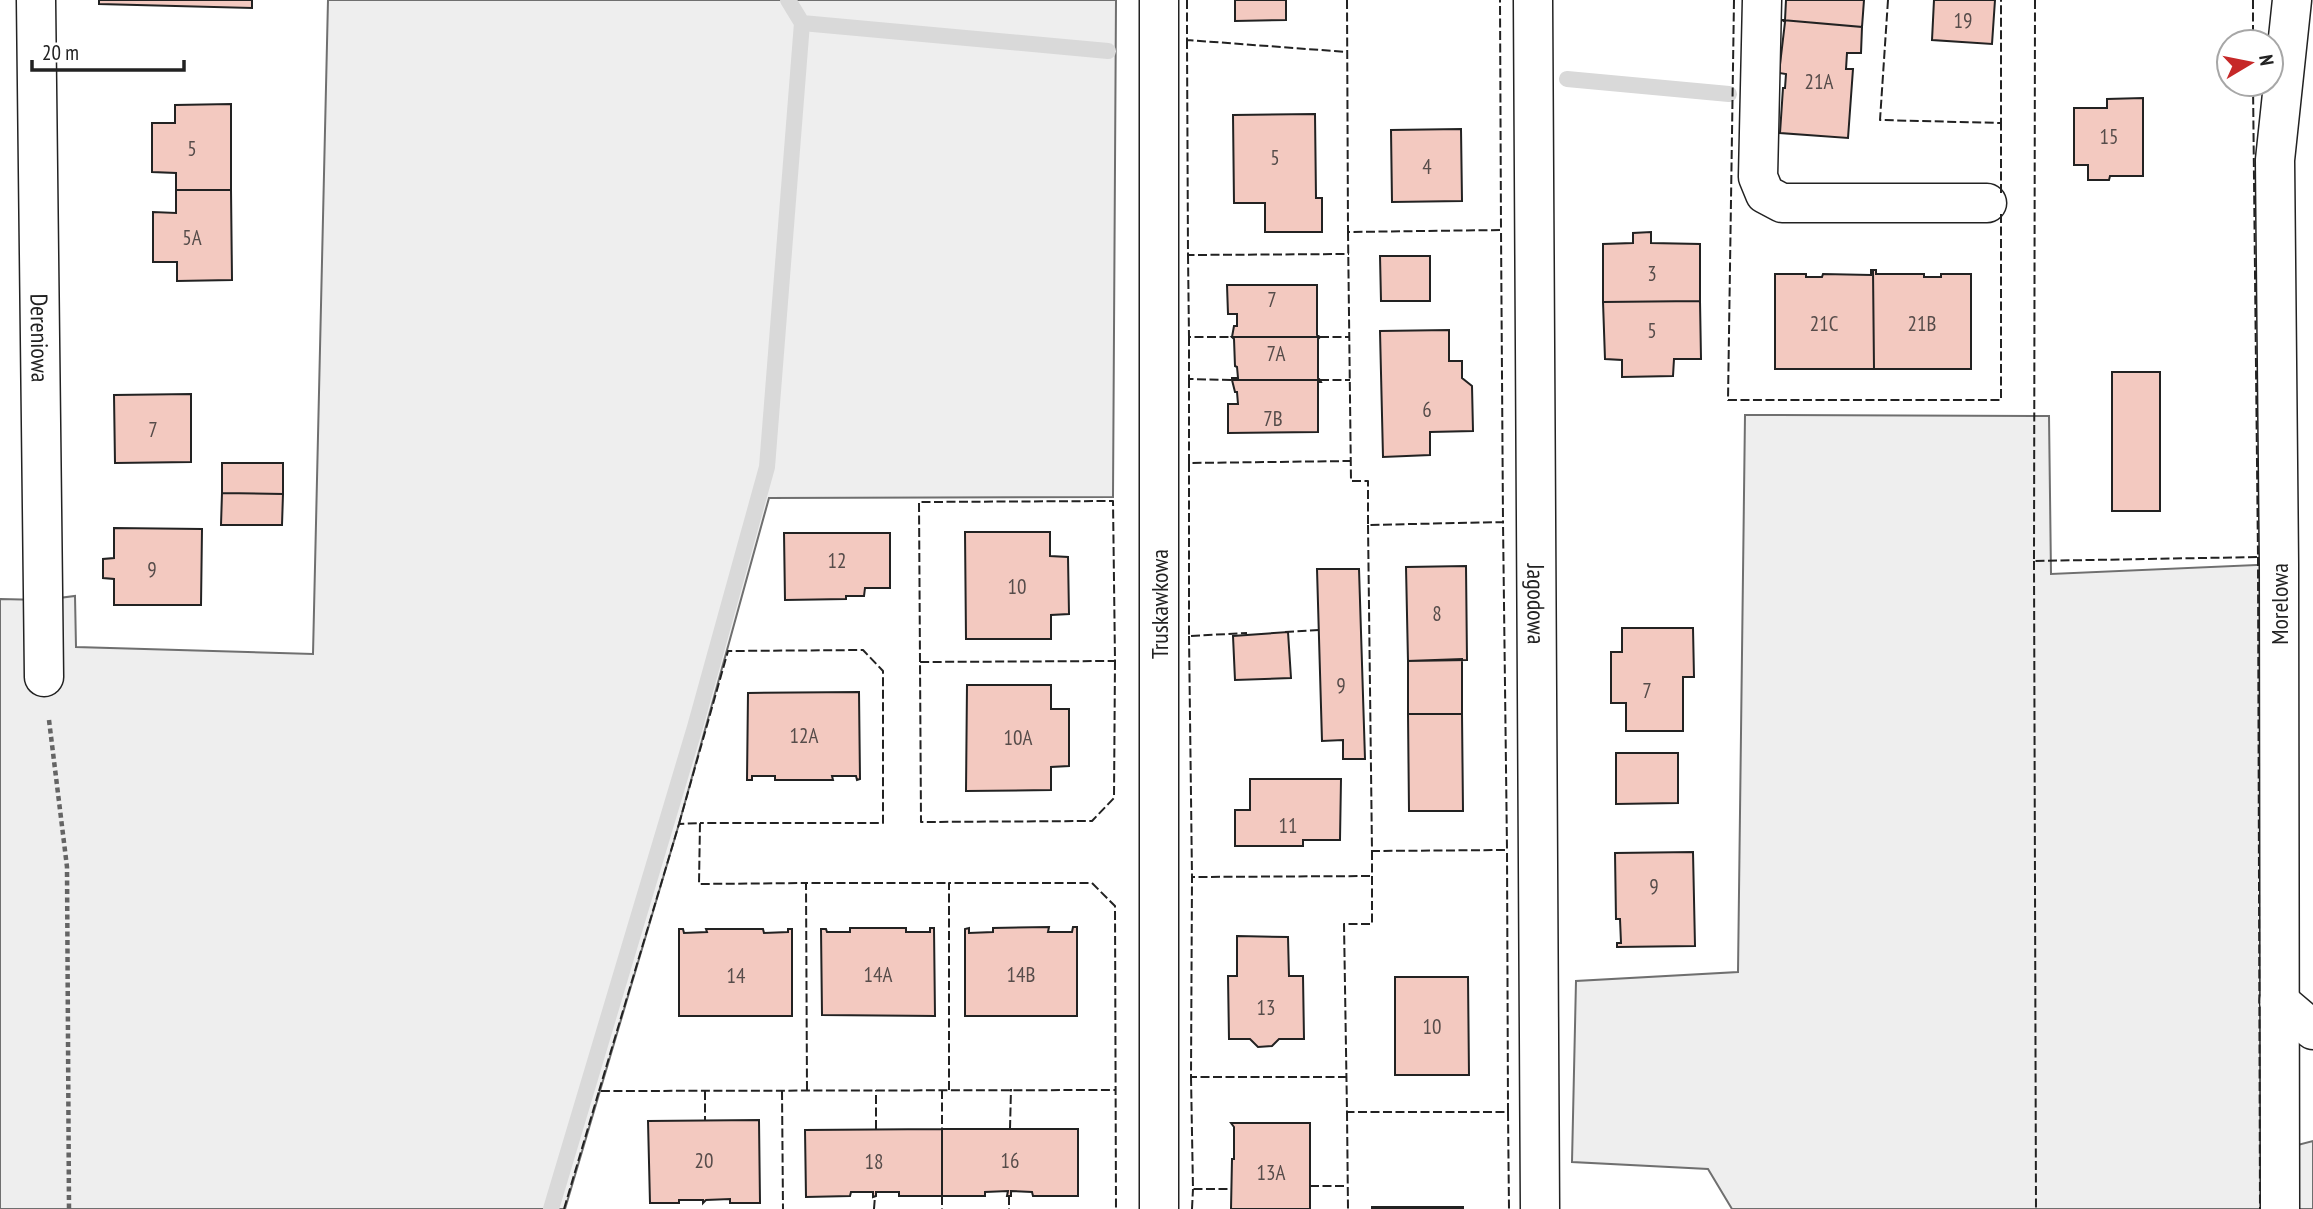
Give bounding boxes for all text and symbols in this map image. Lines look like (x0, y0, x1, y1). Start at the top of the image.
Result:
house number: 19 (1954, 7, 1972, 34)
scale bar (32, 28, 184, 72)
north arrow (2215, 28, 2285, 98)
text: 20 m (42, 39, 79, 66)
text: N (2254, 53, 2279, 67)
house number: 21A (1805, 68, 1833, 95)
house number: 15 (2100, 123, 2118, 150)
house number: 5 (187, 135, 197, 162)
house number: 5 (1270, 144, 1280, 171)
house number: 4 (1422, 153, 1432, 180)
house number: 5A (182, 224, 202, 251)
house number: 3 (1647, 260, 1657, 287)
house number: 7 (1267, 286, 1277, 313)
street label: Dereniowa (24, 293, 56, 383)
house number: 21C (1810, 310, 1839, 337)
house number: 21B (1908, 310, 1936, 337)
house number: 5 (1647, 317, 1657, 344)
house number: 7A (1266, 340, 1286, 367)
house number: 6 (1422, 396, 1432, 423)
house number: 7B (1263, 405, 1283, 432)
house number: 7 (148, 416, 158, 443)
house number: 12 (828, 547, 846, 574)
street label: Truskawkowa (1144, 549, 1175, 659)
house number: 9 (147, 556, 157, 583)
street label: Jagodowa (1521, 563, 1552, 644)
street label: Morelowa (2264, 563, 2295, 645)
house number: 10 (1008, 573, 1026, 600)
house number: 8 (1432, 600, 1442, 627)
house number: 9 (1336, 672, 1346, 699)
house number: 7 (1642, 677, 1652, 704)
house number: 12A (790, 722, 818, 749)
house number: 10A (1004, 724, 1032, 751)
house number: 11 (1279, 812, 1297, 839)
house number: 9 (1649, 873, 1659, 900)
house number: 14A (864, 961, 892, 988)
house number: 14B (1007, 961, 1035, 988)
house number: 14 (727, 962, 746, 989)
house number: 13 (1257, 994, 1275, 1021)
house number: 10 (1423, 1013, 1441, 1040)
house number: 20 (695, 1147, 713, 1174)
house number: 16 (1001, 1147, 1019, 1174)
house number: 18 (865, 1148, 883, 1175)
house number: 13A (1257, 1159, 1285, 1186)

